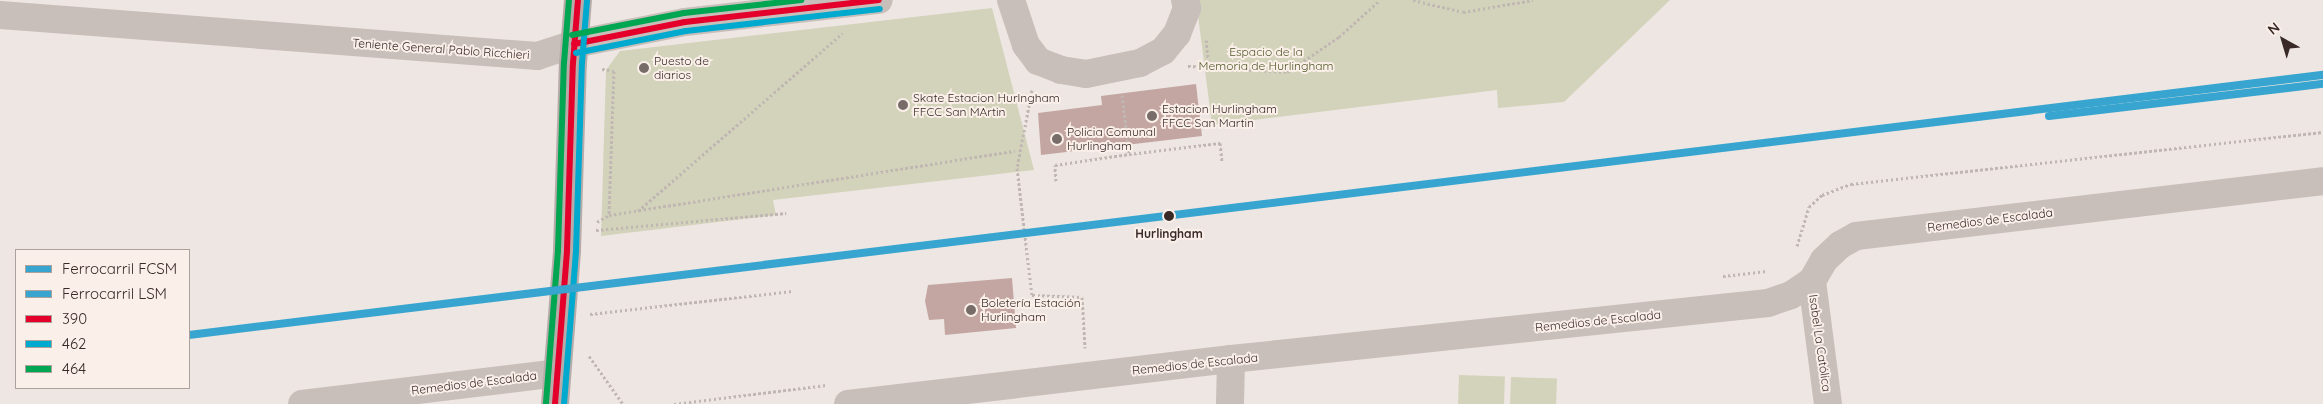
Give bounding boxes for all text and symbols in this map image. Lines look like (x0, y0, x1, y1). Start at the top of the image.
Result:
north arrow (2258, 15, 2308, 65)
text: N (2264, 18, 2283, 39)
street label: Teniente General Pablo Ricchieri (352, 36, 530, 62)
park label: Espacio de la Memoria de Hurlingham (1199, 45, 1333, 73)
place label: Puesto de diarios (654, 54, 709, 82)
marker: Puesto de diarios (638, 62, 650, 74)
place label: Skate Estacion Hurlngham FFCC San MArtin (913, 91, 1060, 119)
marker: Skate Estacion Hurlngham FFCC San MArtin (897, 99, 909, 111)
place label: Estacion Hurlingham FFCC San Martin (1162, 102, 1277, 130)
marker: Estacion Hurlingham FFCC San Martin (1146, 110, 1158, 122)
place label: Policia Comunal Hurlingham (1067, 125, 1156, 153)
marker: Policia Comunal Hurlingham (1051, 133, 1063, 145)
street label: Remedios de Escalada (1926, 205, 2054, 235)
marker: Hurlingham (1160, 207, 1178, 225)
place label: Hurlingham (1135, 227, 1203, 241)
legend (15, 249, 190, 389)
text: Ferrocarril FCSM (62, 259, 177, 278)
text: Ferrocarril LSM (62, 284, 167, 303)
street label: Isabel La Católica (1806, 293, 1834, 393)
place label: Boletería Estación Hurlingham (981, 296, 1081, 324)
marker: Boletería Estación Hurlingham (965, 304, 977, 316)
street label: Remedios de Escalada (1534, 307, 1662, 335)
text: 390 (62, 309, 87, 328)
text: 462 (62, 334, 86, 353)
street label: Remedios de Escalada (1131, 350, 1259, 378)
text: 464 (62, 359, 86, 378)
street label: Remedios de Escalada (410, 368, 538, 398)

